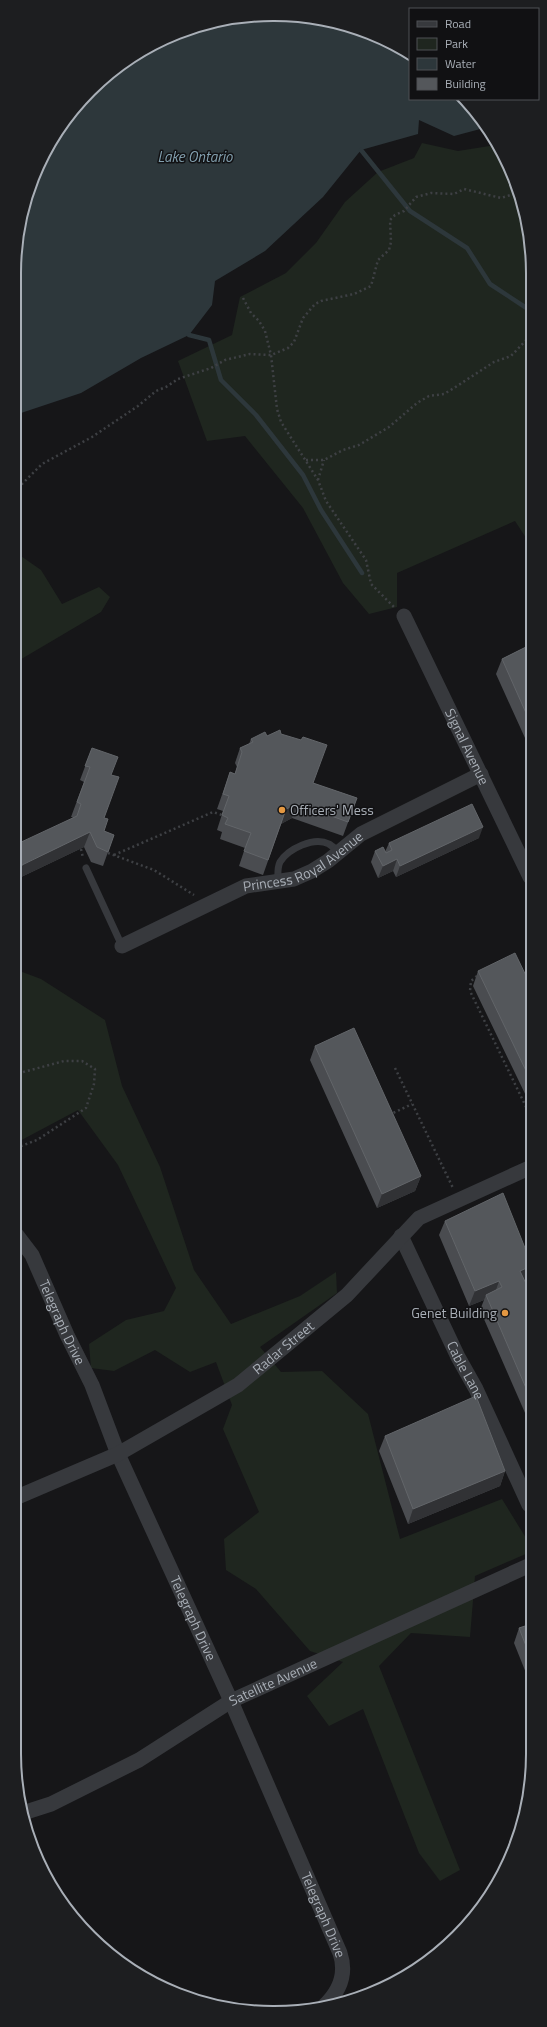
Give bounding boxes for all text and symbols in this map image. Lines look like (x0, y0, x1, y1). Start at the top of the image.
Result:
legend (409, 8, 539, 100)
text: Road (445, 14, 471, 33)
text: Park (445, 34, 468, 53)
text: Water (445, 54, 476, 73)
text: Building (445, 74, 486, 93)
water label: Lake Ontario (158, 145, 233, 168)
street label: Signal Avenue (440, 705, 495, 788)
place label: Officers' Mess (290, 799, 374, 820)
marker: Officers' Mess (277, 805, 287, 815)
street label: Princess Royal Avenue (241, 826, 367, 896)
street label: Telegraph Drive (34, 1276, 91, 1368)
place label: Genet Building (411, 1302, 497, 1323)
marker: Genet Building (500, 1308, 510, 1318)
street label: Radar Street (248, 1316, 318, 1379)
street label: Cable Lane (442, 1337, 490, 1403)
street label: Telegraph Drive (165, 1572, 222, 1664)
street label: Satellite Avenue (225, 1652, 320, 1711)
street label: Telegraph Drive (296, 1869, 352, 1960)

